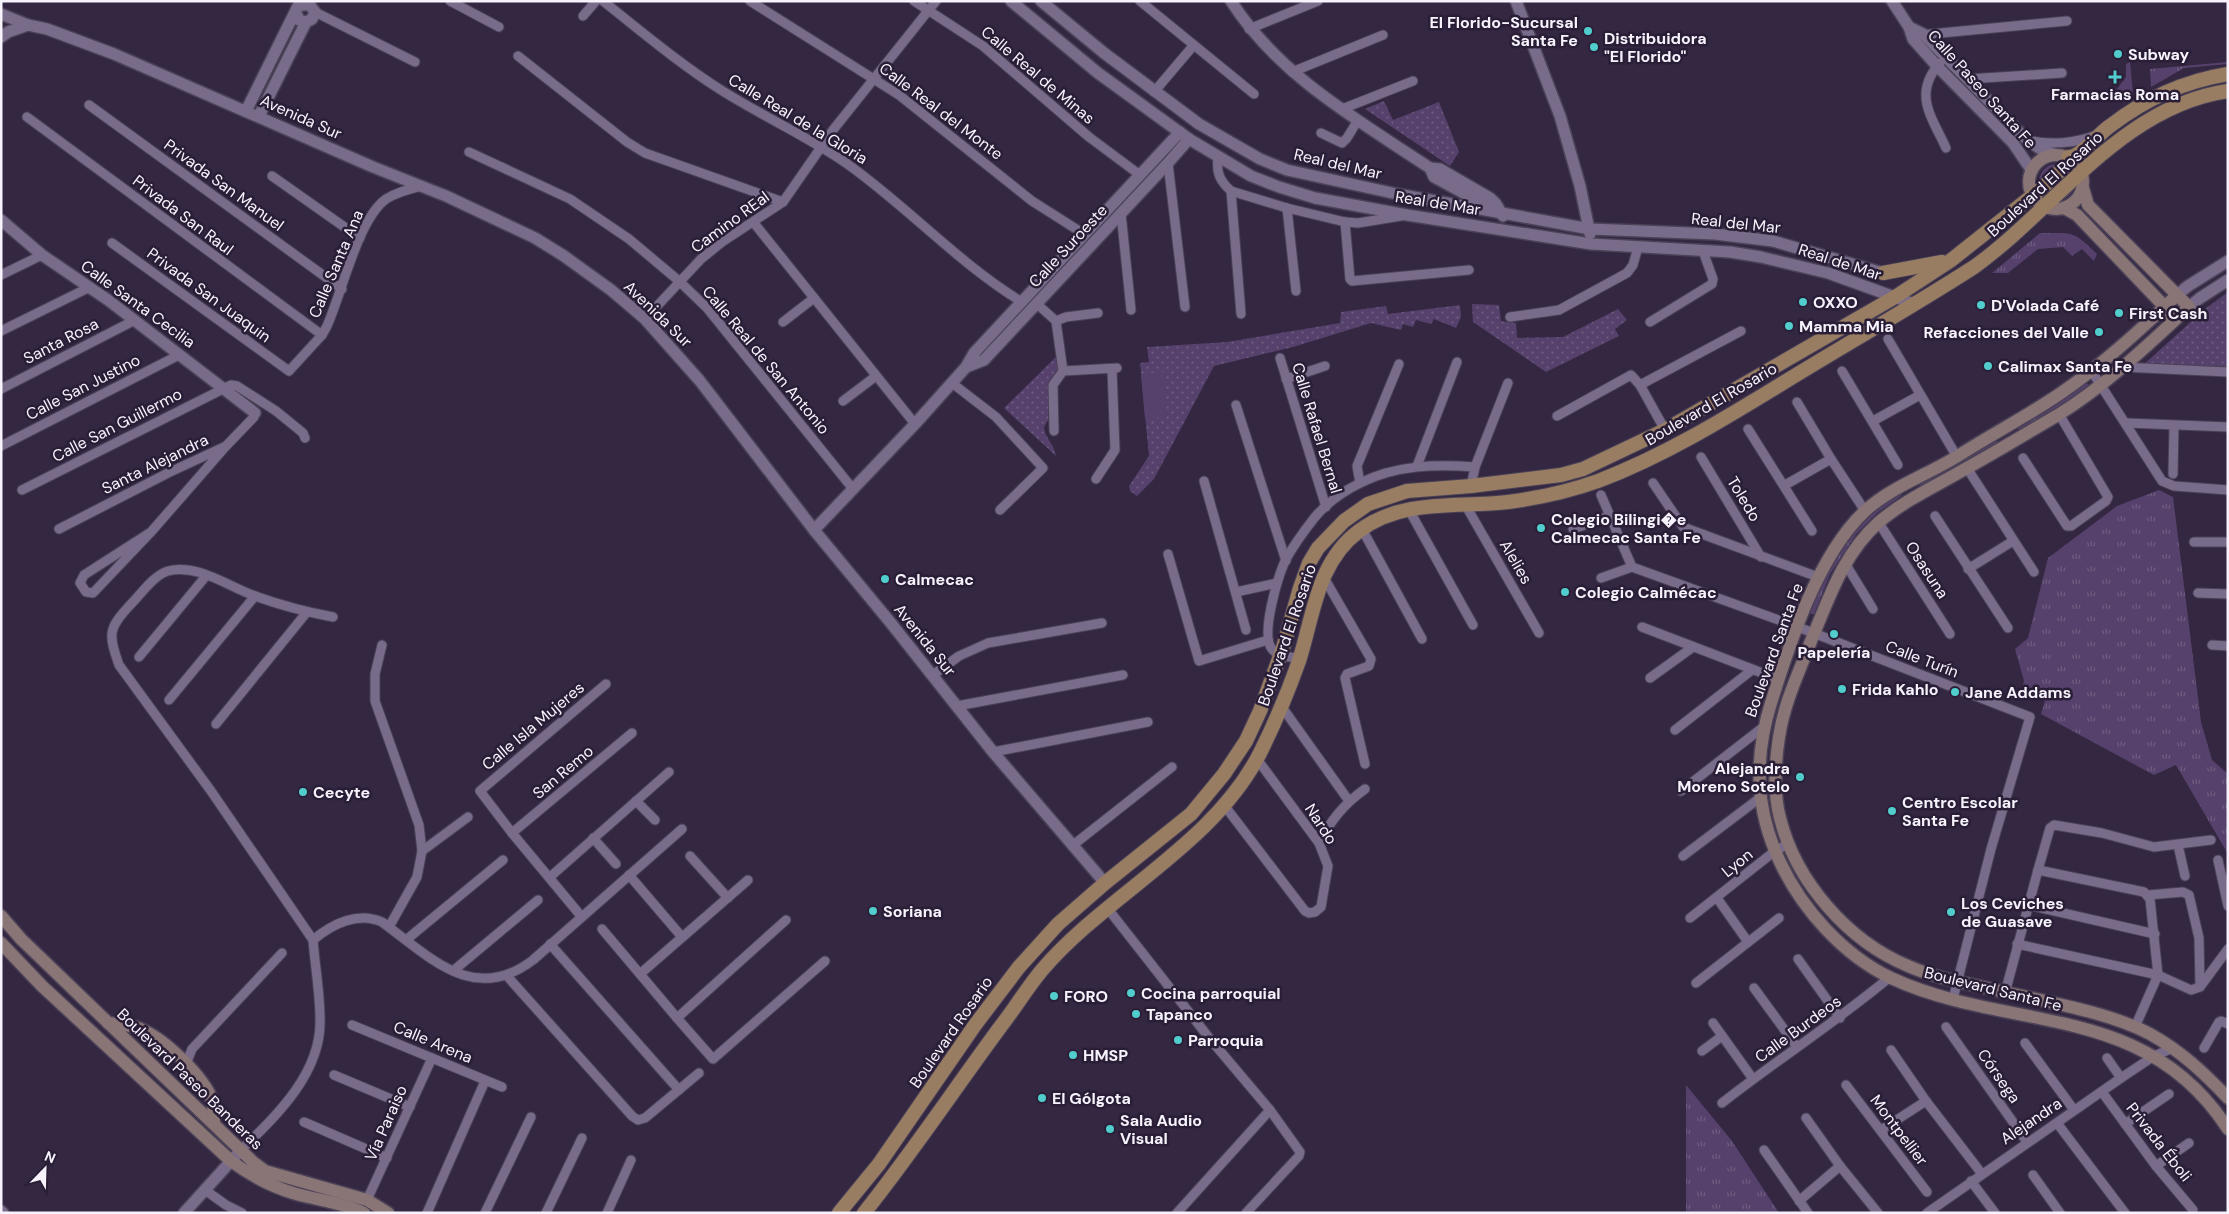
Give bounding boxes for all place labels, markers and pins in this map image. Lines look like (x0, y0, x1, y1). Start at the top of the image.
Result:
place label: El Florido-Sucursal Santa Fe (1430, 12, 1578, 51)
marker: El Florido-Sucursal Santa Fe (1582, 25, 1594, 37)
place label: Distribuidora "El Florido" (1604, 28, 1707, 67)
marker: Distribuidora "El Florido" (1588, 41, 1600, 53)
place label: Subway (2128, 44, 2190, 65)
marker: Subway (2112, 48, 2124, 60)
marker: Farmacias Roma (2109, 71, 2121, 83)
place label: Farmacias Roma (2051, 84, 2179, 105)
place label: OXXO (1813, 292, 1858, 313)
place label: D'Volada Café (1991, 295, 2099, 316)
marker: OXXO (1797, 296, 1809, 308)
marker: D'Volada Café (1975, 299, 1987, 311)
place label: First Cash (2129, 303, 2207, 324)
marker: First Cash (2113, 307, 2125, 319)
place label: Mamma Mia (1799, 316, 1894, 337)
marker: Mamma Mia (1783, 320, 1795, 332)
place label: Refacciones del Valle (1923, 322, 2089, 343)
marker: Refacciones del Valle (2093, 326, 2105, 338)
place label: Calimax Santa Fe (1998, 356, 2132, 377)
marker: Calimax Santa Fe (1982, 360, 1994, 372)
place label: Colegio Bilingi�e Calmecac Santa Fe (1551, 509, 1701, 548)
marker: Colegio Bilingi�e Calmecac Santa Fe (1535, 522, 1547, 534)
place label: Calmecac (895, 569, 974, 590)
marker: Calmecac (879, 573, 891, 585)
place label: Colegio Calmécac (1575, 582, 1717, 603)
marker: Colegio Calmécac (1559, 586, 1571, 598)
marker: Papelería (1828, 628, 1840, 640)
place label: Papelería (1798, 642, 1870, 663)
place label: Frida Kahlo (1852, 679, 1939, 700)
place label: Jane Addams (1965, 682, 2071, 703)
marker: Frida Kahlo (1836, 683, 1848, 695)
marker: Jane Addams (1949, 686, 1961, 698)
place label: Alejandra Moreno Sotelo (1677, 758, 1790, 797)
marker: Alejandra Moreno Sotelo (1794, 771, 1806, 783)
place label: Cecyte (313, 782, 370, 803)
marker: Cecyte (297, 786, 309, 798)
place label: Centro Escolar Santa Fe (1902, 792, 2018, 831)
marker: Centro Escolar Santa Fe (1886, 805, 1898, 817)
place label: Los Ceviches de Guasave (1961, 893, 2064, 932)
place label: Soriana (883, 901, 942, 922)
marker: Soriana (867, 905, 879, 917)
marker: Los Ceviches de Guasave (1945, 906, 1957, 918)
place label: Cocina parroquial (1141, 983, 1281, 1004)
place label: FORO (1064, 986, 1108, 1007)
marker: Cocina parroquial (1125, 987, 1137, 999)
marker: FORO (1048, 990, 1060, 1002)
place label: Tapanco (1146, 1004, 1213, 1025)
marker: Tapanco (1130, 1008, 1142, 1020)
place label: Parroquia (1188, 1030, 1264, 1051)
marker: Parroquia (1172, 1034, 1184, 1046)
place label: HMSP (1083, 1045, 1128, 1066)
marker: HMSP (1067, 1049, 1079, 1061)
place label: El Gólgota (1052, 1088, 1131, 1109)
marker: El Gólgota (1036, 1092, 1048, 1104)
place label: Sala Audio Visual (1120, 1110, 1202, 1149)
marker: Sala Audio Visual (1104, 1123, 1116, 1135)

